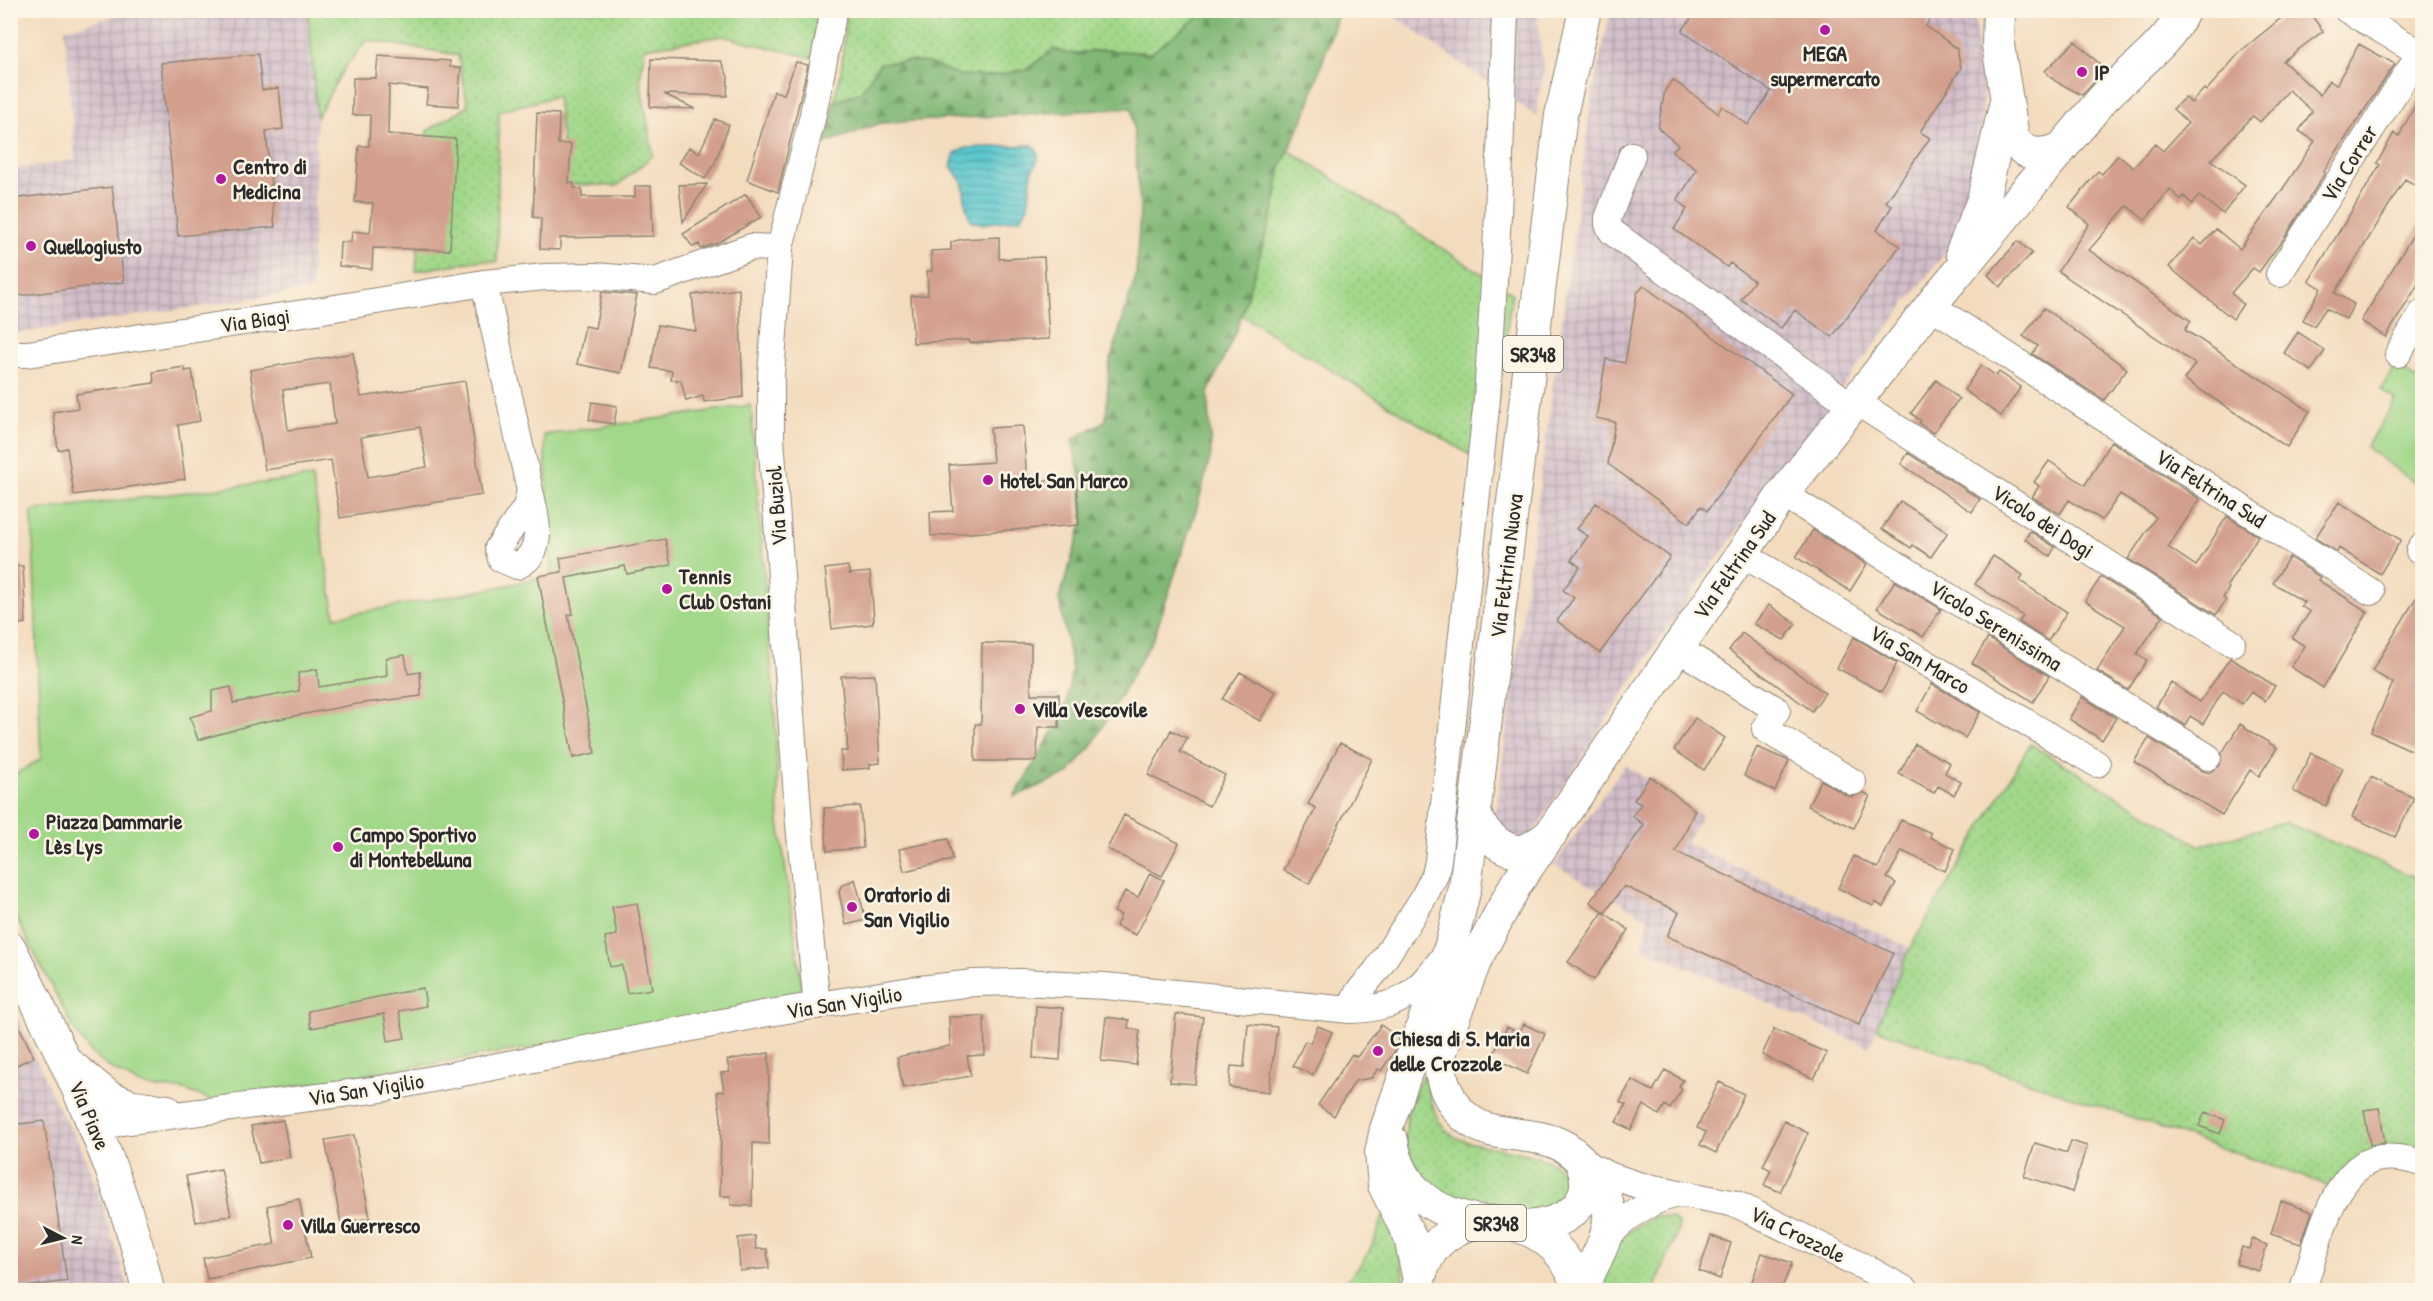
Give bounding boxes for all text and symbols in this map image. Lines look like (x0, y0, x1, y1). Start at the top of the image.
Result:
marker: MEGA supermercato (1818, 23, 1832, 37)
place label: MEGA supermercato (1770, 38, 1880, 94)
place label: IP (2094, 57, 2110, 87)
marker: IP (2075, 65, 2089, 79)
street label: Via Correr (2313, 118, 2385, 207)
place label: Centro di Medicina (233, 151, 307, 206)
marker: Centro di Medicina (214, 172, 228, 186)
place label: Quellogiusto (43, 231, 142, 262)
marker: Quellogiusto (24, 239, 38, 253)
street label: Via Biagi (218, 300, 292, 340)
road number: SR348 (1503, 336, 1563, 372)
street label: Via Feltrina Sud (2150, 441, 2272, 535)
street label: Via Buziol (758, 465, 794, 547)
place label: Hotel San Marco (1000, 465, 1128, 495)
marker: Hotel San Marco (981, 473, 995, 487)
street label: Vicolo dei Dogi (1986, 477, 2100, 565)
street label: Via Feltrina Nuova (1482, 492, 1530, 640)
street label: Via Feltrina Sud (1686, 504, 1783, 625)
place label: Tennis Club Ostani (678, 561, 772, 616)
street label: Vicolo Serenissima (1924, 572, 2068, 678)
marker: Tennis Club Ostani (660, 582, 674, 596)
street label: Via San Marco (1864, 617, 1976, 701)
place label: Villa Vescovile (1032, 694, 1148, 724)
marker: Villa Vescovile (1013, 702, 1027, 716)
place label: Piazza Dammarie Lès Lys (46, 806, 183, 862)
place label: Campo Sportivo di Montebelluna (350, 819, 476, 874)
marker: Piazza Dammarie Lès Lys (27, 827, 41, 841)
marker: Campo Sportivo di Montebelluna (331, 840, 345, 854)
place label: Oratorio di San Vigilio (864, 879, 951, 935)
marker: Oratorio di San Vigilio (845, 900, 859, 914)
street label: Via San Vigilio (784, 978, 904, 1026)
place label: Chiesa di S. Maria delle Crozzole (1390, 1023, 1530, 1078)
marker: Chiesa di S. Maria delle Crozzole (1371, 1044, 1385, 1058)
street label: Via San Vigilio (306, 1065, 426, 1113)
street label: Via Piave (62, 1076, 118, 1155)
street label: Via Crozzole (1745, 1198, 1851, 1270)
road number: SR348 (1466, 1205, 1526, 1241)
north arrow (33, 1208, 93, 1268)
place label: Villa Guerresco (300, 1210, 420, 1240)
marker: Villa Guerresco (281, 1218, 295, 1232)
text: N (66, 1234, 89, 1246)

